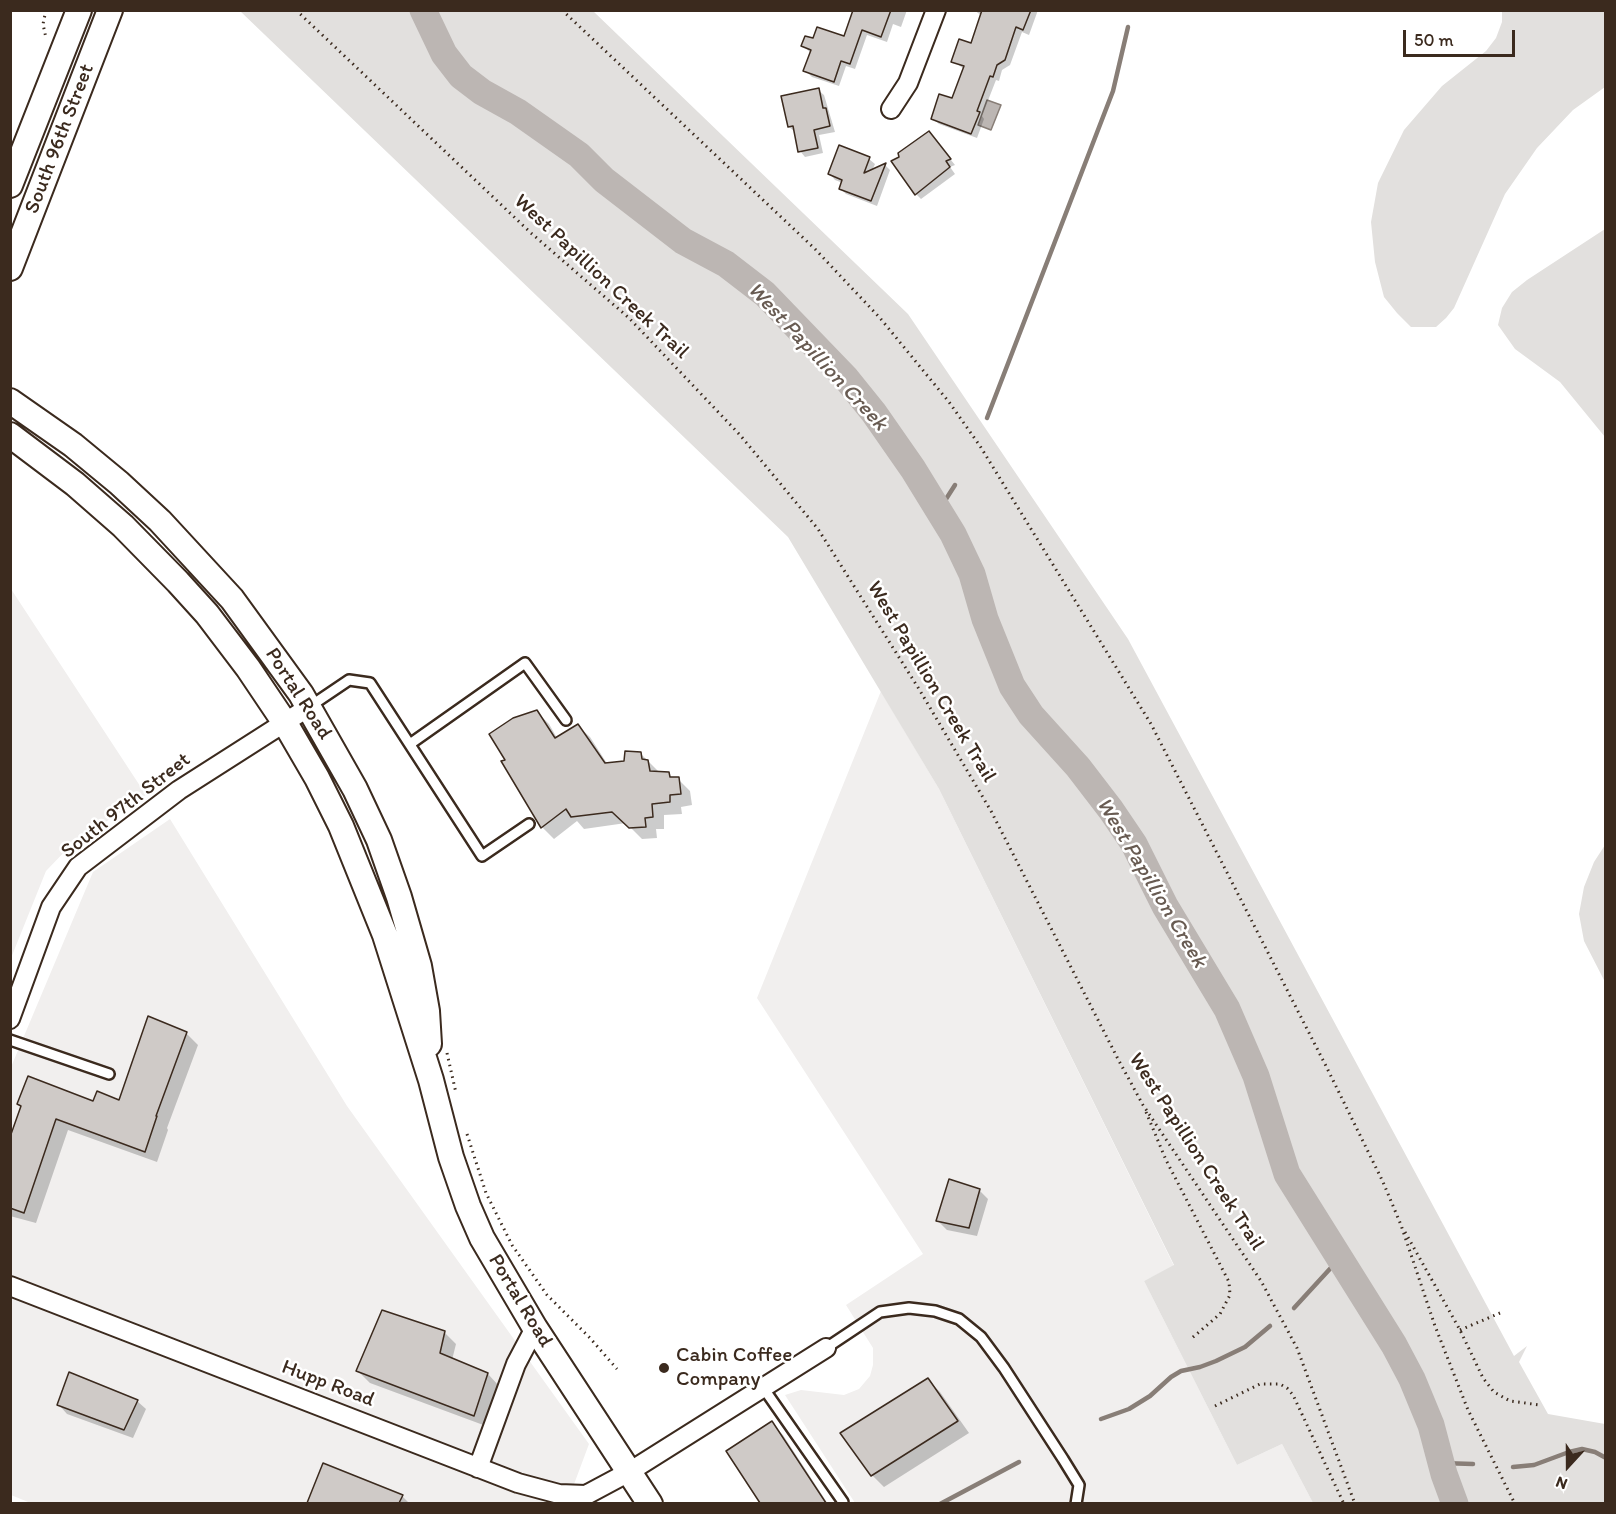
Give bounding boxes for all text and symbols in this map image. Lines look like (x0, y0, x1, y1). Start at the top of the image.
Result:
scale bar (1406, 18, 1518, 56)
text: 50 m (1414, 29, 1454, 51)
street label: South 96th Street (20, 61, 100, 217)
street label: West Papillion Creek Trail (508, 189, 694, 365)
water label: West Papillion Creek (741, 277, 893, 437)
street label: West Papillion Creek Trail (861, 577, 1001, 787)
street label: Portal Road (259, 643, 337, 745)
street label: South 97th Street (56, 748, 196, 864)
water label: West Papillion Creek (1090, 793, 1212, 973)
street label: West Papillion Creek Trail (1123, 1049, 1269, 1255)
street label: Portal Road (482, 1250, 558, 1352)
place label: Cabin Coffee Company (676, 1343, 792, 1393)
street label: Hupp Road (278, 1355, 378, 1413)
marker: Cabin Coffee Company (657, 1361, 671, 1375)
north arrow (1538, 1436, 1598, 1496)
text: N (1553, 1472, 1570, 1494)

